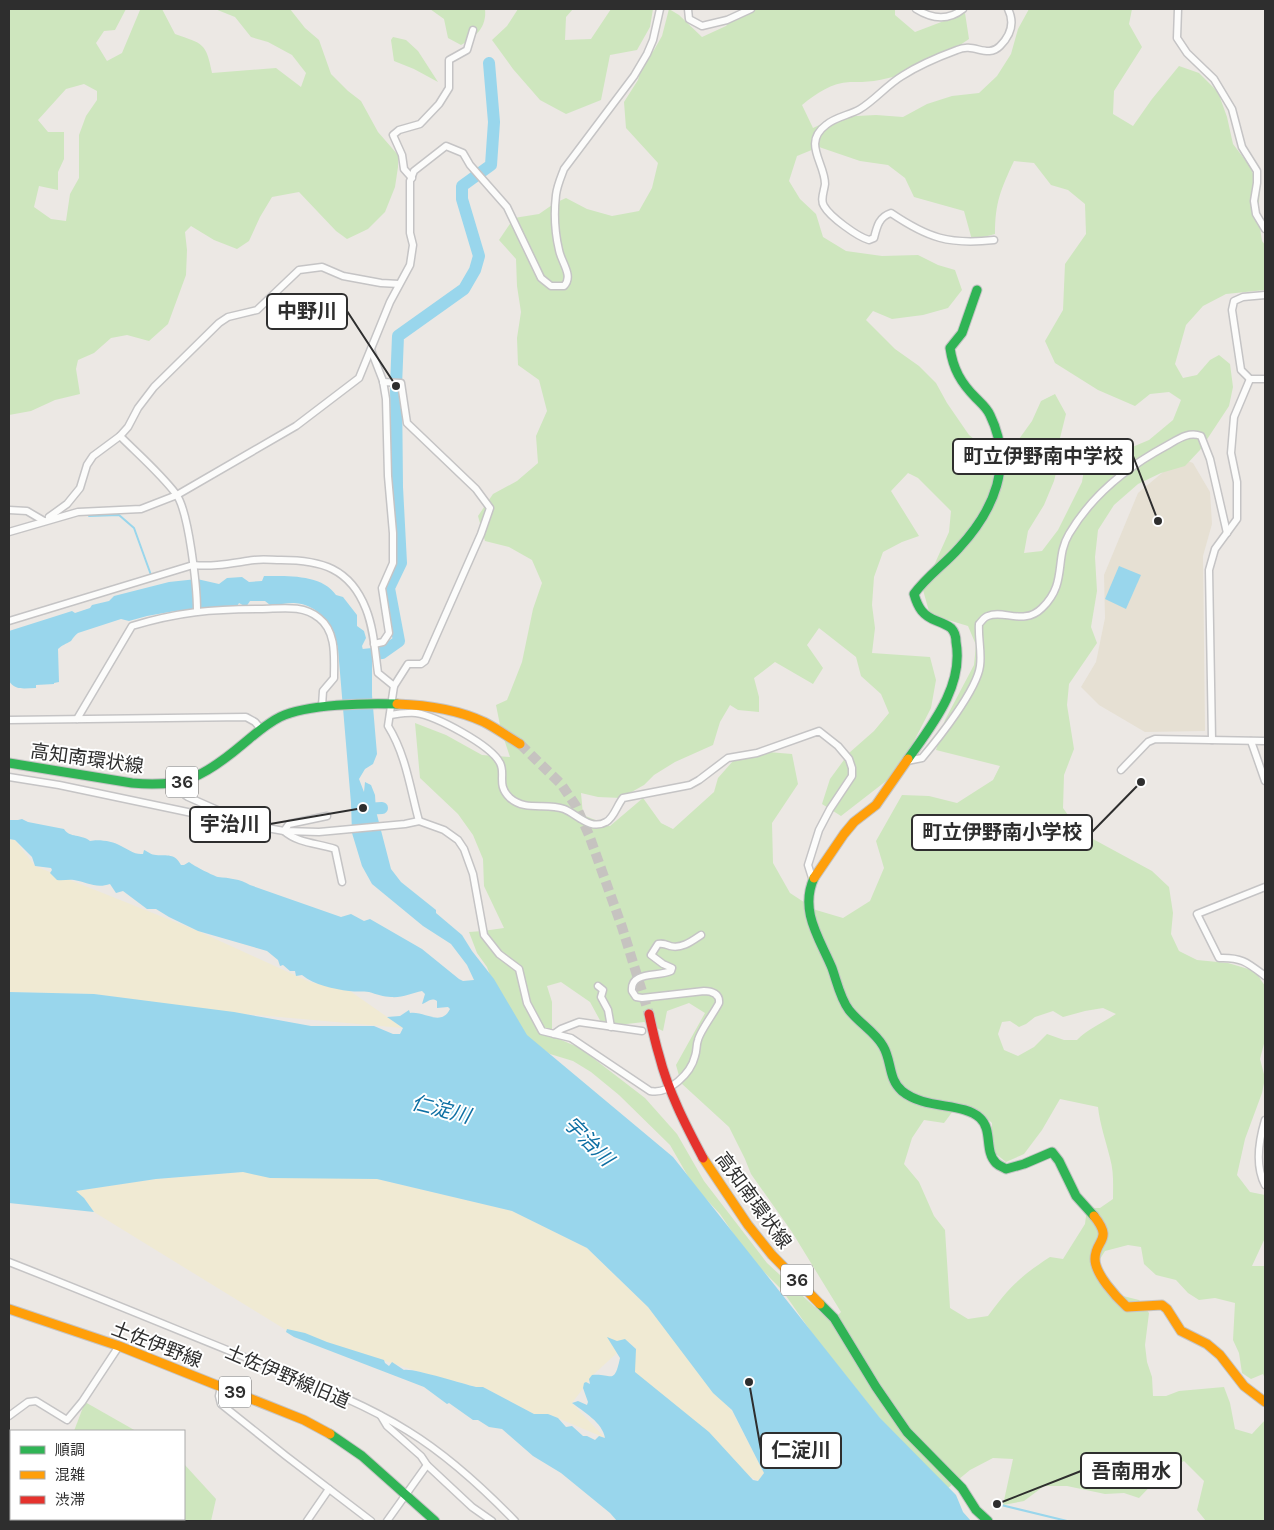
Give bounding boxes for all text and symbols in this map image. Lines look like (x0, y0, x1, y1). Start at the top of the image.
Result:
callout: 中野川 (267, 294, 347, 329)
text: 中野川 (277, 300, 337, 323)
callout: 町立伊野南中学校 (953, 439, 1133, 474)
text: 町立伊野南中学校 (963, 445, 1123, 468)
street label: 高知南環状線 (29, 740, 145, 778)
road number: 36 (166, 766, 198, 798)
callout: 宇治川 (190, 807, 270, 842)
text: 宇治川 (200, 813, 260, 836)
callout: 町立伊野南小学校 (912, 815, 1092, 850)
text: 町立伊野南小学校 (922, 821, 1082, 844)
water label: 仁淀川 (409, 1091, 475, 1128)
water label: 宇治川 (559, 1112, 619, 1172)
street label: 高知南環状線 (711, 1148, 796, 1253)
road number: 36 (781, 1264, 813, 1296)
street label: 土佐伊野線 (108, 1318, 205, 1372)
street label: 土佐伊野線旧道 (222, 1341, 353, 1413)
road number: 39 (219, 1376, 251, 1408)
legend (10, 1430, 185, 1520)
callout: 仁淀川 (761, 1433, 841, 1468)
text: 仁淀川 (771, 1439, 831, 1462)
text: 順調 (55, 1441, 85, 1459)
callout: 吾南用水 (1081, 1453, 1181, 1488)
text: 吾南用水 (1091, 1460, 1171, 1483)
text: 混雑 (55, 1466, 85, 1484)
text: 渋滞 (55, 1491, 85, 1509)

